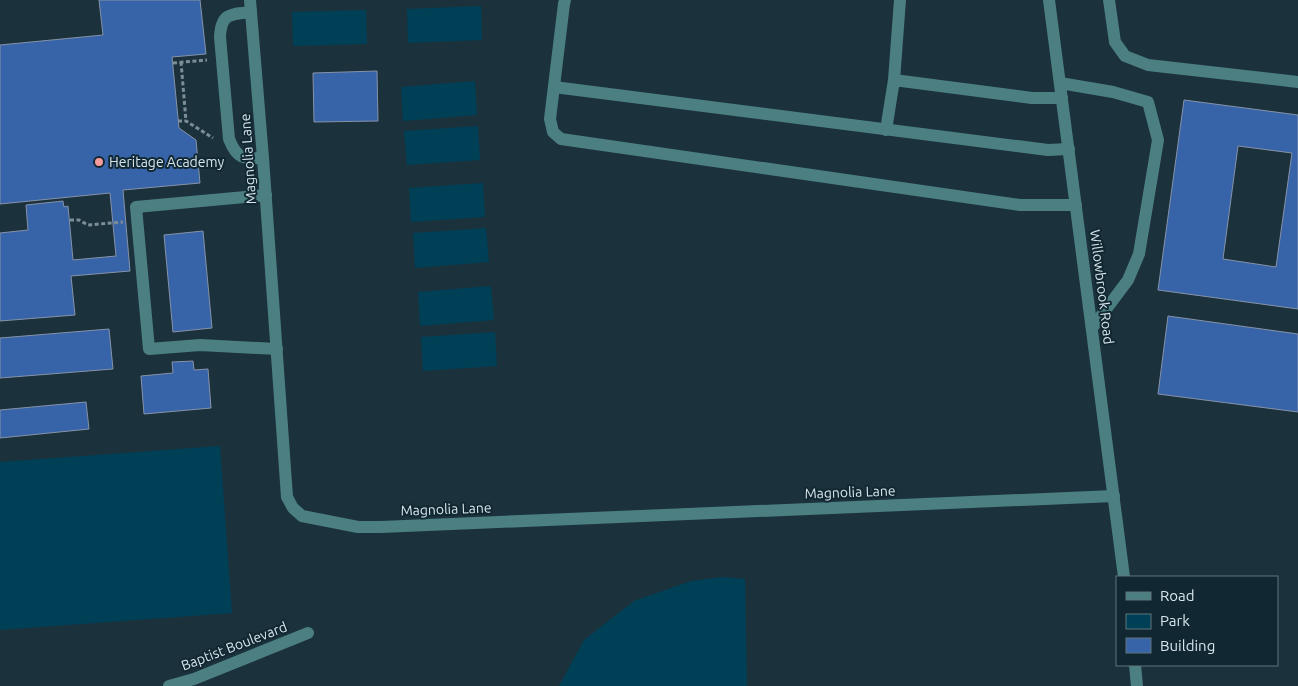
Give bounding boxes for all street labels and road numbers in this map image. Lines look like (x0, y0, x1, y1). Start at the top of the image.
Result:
street label: Magnolia Lane (237, 113, 259, 205)
street label: Willowbrook Road (1087, 229, 1117, 345)
street label: Magnolia Lane (804, 482, 896, 502)
street label: Magnolia Lane (400, 499, 492, 519)
street label: Baptist Boulevard (179, 618, 289, 674)

